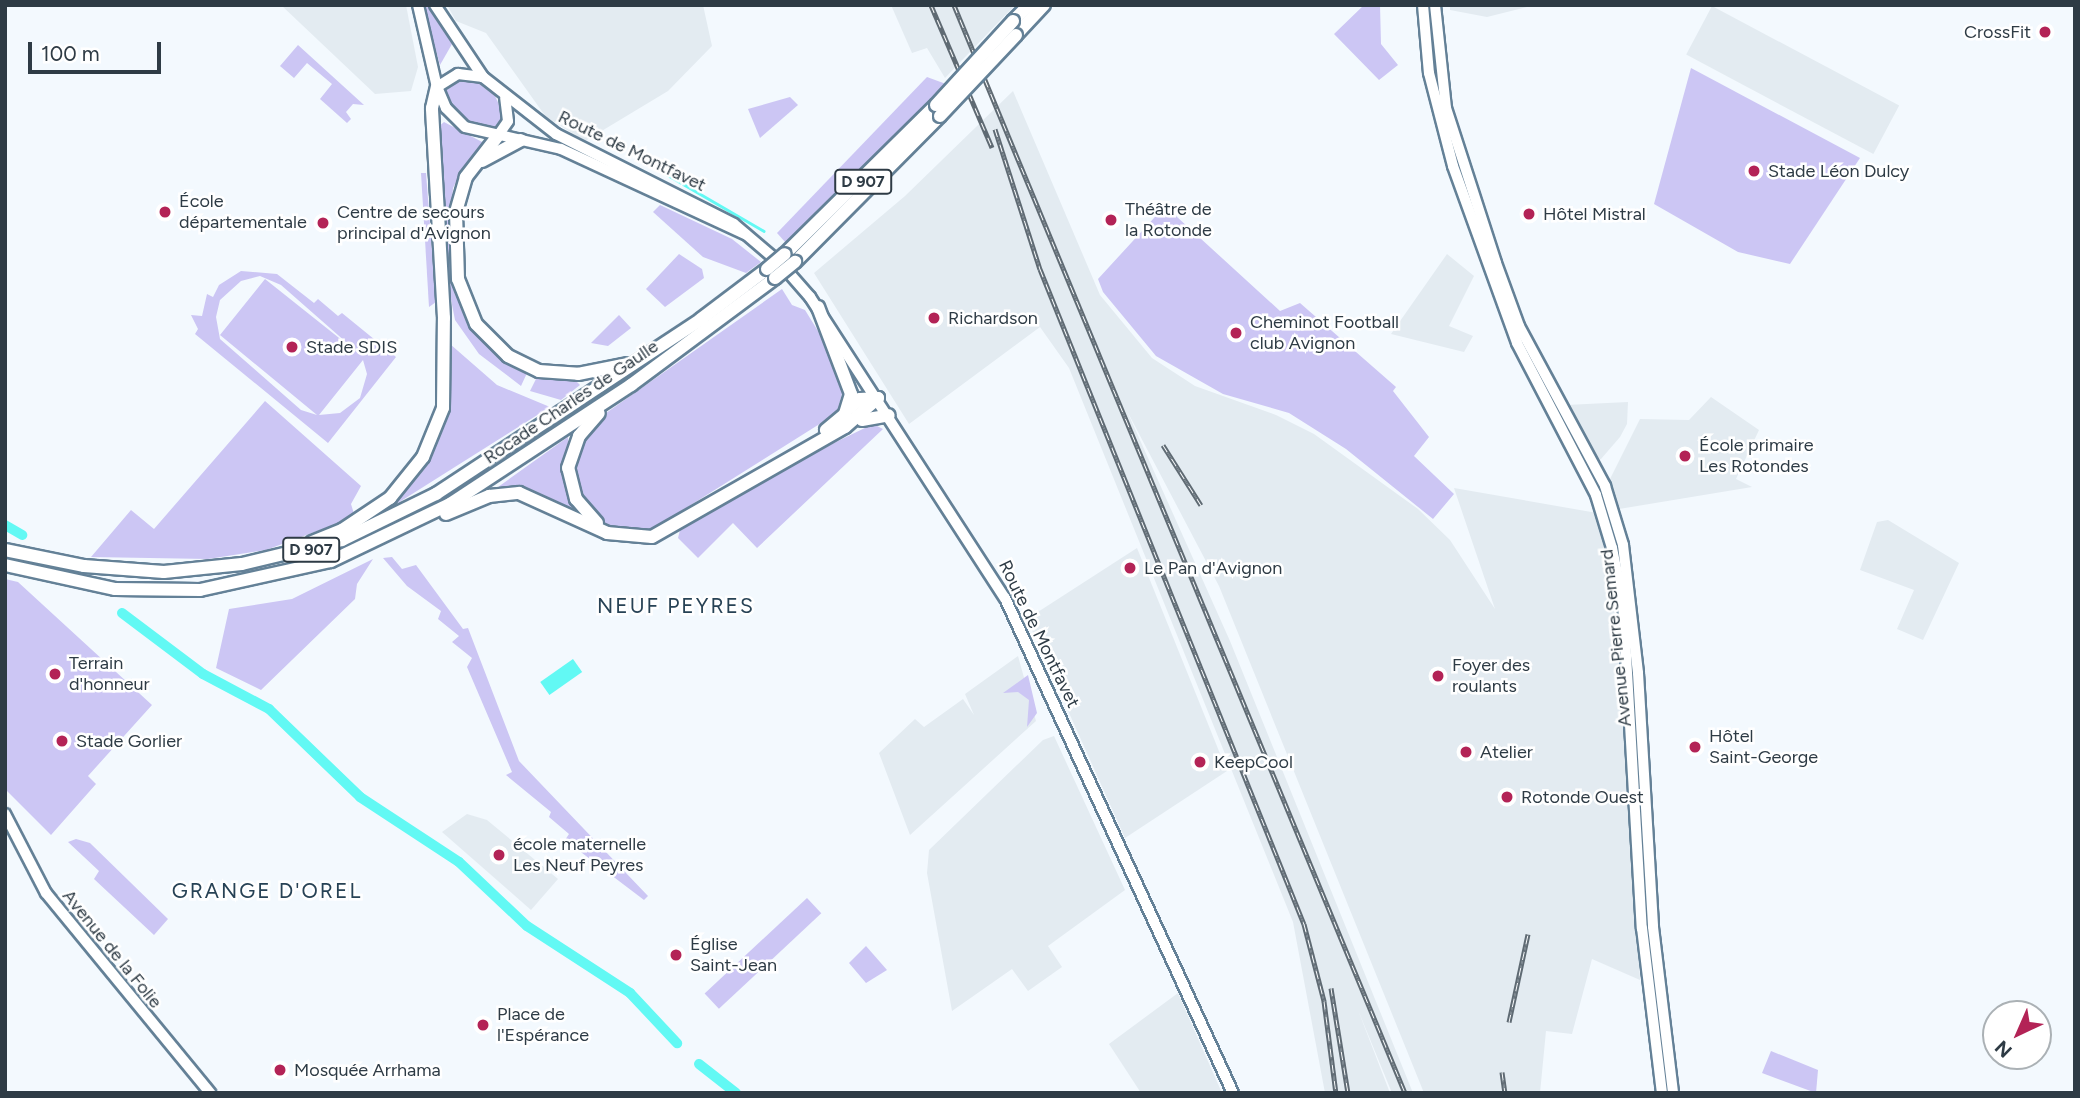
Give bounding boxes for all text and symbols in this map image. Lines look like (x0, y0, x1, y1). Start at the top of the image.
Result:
place label: CrossFit (1964, 21, 2031, 43)
marker: CrossFit (2037, 24, 2053, 40)
scale bar (32, 28, 164, 72)
text: 100 m (41, 41, 100, 66)
street label: Route de Montfavet (555, 106, 709, 196)
place label: Stade Léon Dulcy (1768, 160, 1909, 182)
marker: Stade Léon Dulcy (1746, 163, 1762, 179)
road number: D 907 (833, 170, 893, 194)
place label: École départementale (179, 191, 307, 234)
place label: Théâtre de la Rotonde (1125, 199, 1212, 242)
place label: Centre de secours principal d'Avignon (337, 202, 491, 244)
place label: Hôtel Mistral (1543, 203, 1646, 225)
marker: École départementale (157, 204, 173, 220)
marker: Hôtel Mistral (1521, 206, 1537, 222)
marker: Théâtre de la Rotonde (1103, 212, 1119, 228)
marker: Centre de secours principal d'Avignon (315, 215, 331, 231)
place label: Richardson (948, 307, 1038, 329)
marker: Richardson (926, 310, 942, 326)
place label: Cheminot Football club Avignon (1250, 312, 1399, 354)
marker: Cheminot Football club Avignon (1228, 325, 1244, 341)
street label: Rocade Charles de Gaulle (480, 335, 662, 469)
place label: Stade SDIS (306, 336, 397, 358)
marker: Stade SDIS (284, 339, 300, 355)
place label: École primaire Les Rotondes (1699, 435, 1814, 478)
marker: École primaire Les Rotondes (1677, 448, 1693, 464)
road number: D 907 (281, 538, 341, 562)
street label: Avenue Pierre Semard (1596, 548, 1636, 728)
street label: Route de Montfavet (994, 557, 1084, 711)
place label: Le Pan d'Avignon (1144, 557, 1282, 579)
marker: Le Pan d'Avignon (1122, 560, 1138, 576)
district label: NEUF PEYRES (598, 593, 754, 619)
place label: Terrain d'honneur (69, 653, 150, 696)
place label: Foyer des roulants (1452, 655, 1530, 698)
marker: Terrain d'honneur (47, 666, 63, 682)
marker: Foyer des roulants (1430, 668, 1446, 684)
place label: Hôtel Saint-George (1709, 726, 1818, 768)
place label: Stade Gorlier (76, 730, 182, 752)
marker: Stade Gorlier (54, 733, 70, 749)
marker: Hôtel Saint-George (1687, 739, 1703, 755)
place label: Atelier (1480, 741, 1533, 763)
marker: Atelier (1458, 744, 1474, 760)
place label: KeepCool (1214, 751, 1293, 773)
marker: KeepCool (1192, 754, 1208, 770)
place label: Rotonde Ouest (1521, 786, 1644, 808)
marker: Rotonde Ouest (1499, 789, 1515, 805)
place label: école maternelle Les Neuf Peyres (513, 834, 646, 876)
marker: école maternelle Les Neuf Peyres (491, 847, 507, 863)
district label: GRANGE D'OREL (173, 878, 361, 904)
street label: Avenue de la Folie (58, 886, 166, 1012)
place label: Église Saint-Jean (690, 934, 777, 976)
marker: Église Saint-Jean (668, 947, 684, 963)
north arrow (1982, 1000, 2052, 1070)
place label: Place de l'Espérance (497, 1004, 589, 1046)
marker: Place de l'Espérance (475, 1017, 491, 1033)
text: N (1990, 1036, 2017, 1062)
place label: Mosquée Arrhama (294, 1059, 441, 1081)
marker: Mosquée Arrhama (272, 1062, 288, 1078)

